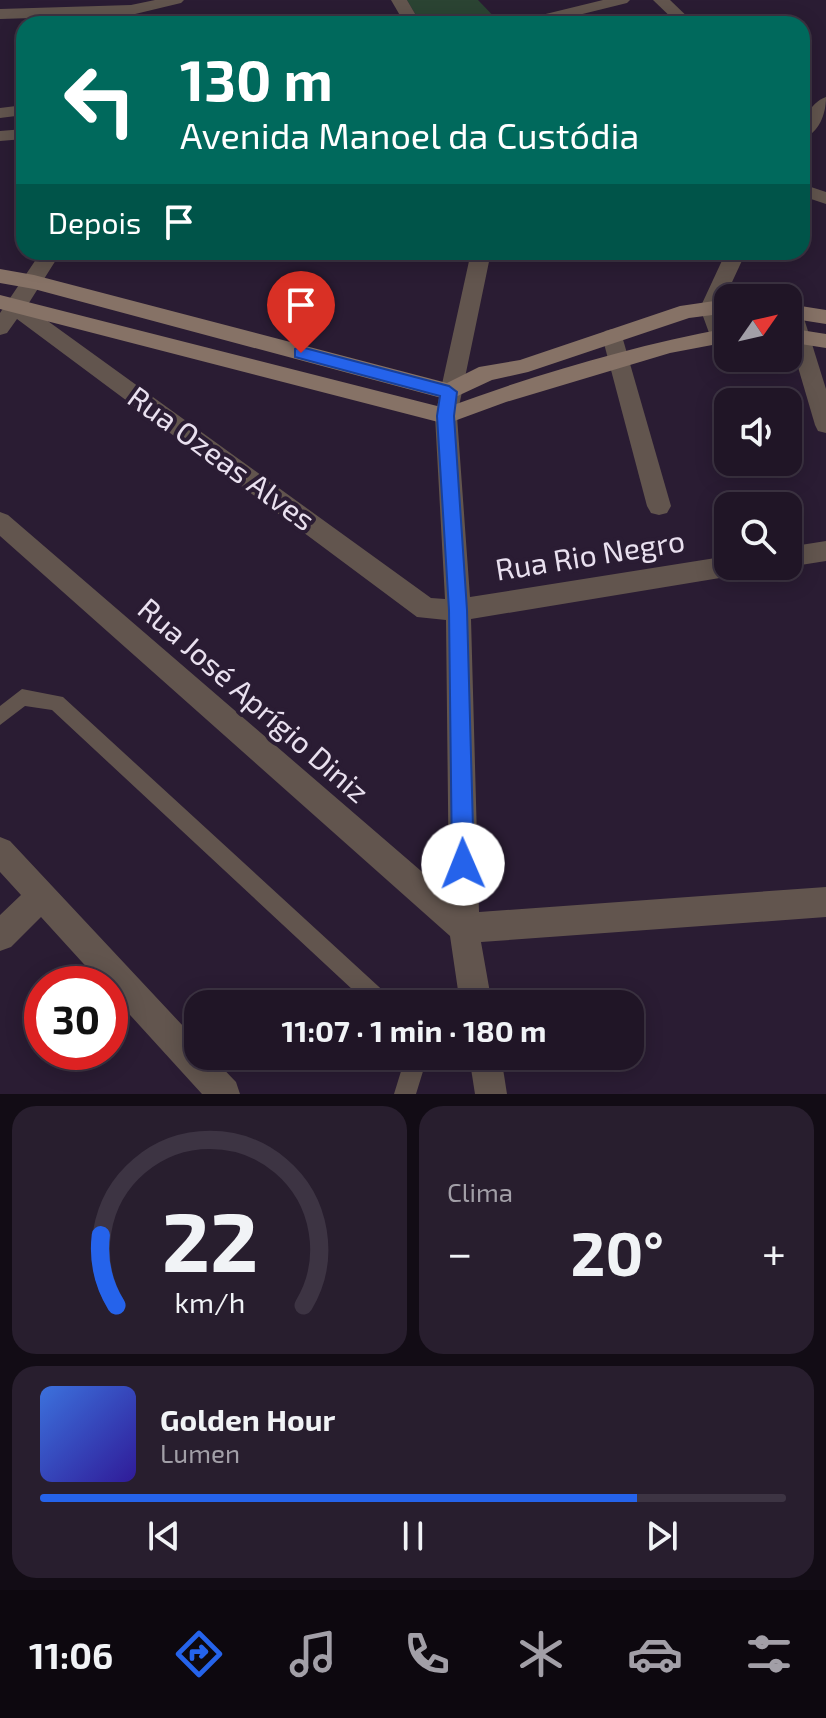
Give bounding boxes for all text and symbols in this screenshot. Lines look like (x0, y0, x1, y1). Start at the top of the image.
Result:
text: 130 m (180, 45, 333, 112)
icon: left (48, 48, 152, 152)
text: Avenida Manoel da Custódia (180, 113, 639, 156)
icon: arrive (157, 200, 201, 244)
text: Depois (48, 204, 141, 240)
pin (267, 271, 335, 353)
icon: arrive (279, 283, 323, 327)
north arrow (714, 284, 802, 372)
map controls (714, 284, 802, 580)
street label: Rua Ozeas Alves (122, 378, 323, 537)
button: sound (714, 388, 802, 476)
button: search (714, 492, 802, 580)
street label: Rua Rio Negro (492, 521, 687, 587)
street label: Rua José Aprígio Diniz (132, 590, 377, 809)
position arrow (421, 822, 505, 906)
speed limit sign: 30 (24, 966, 128, 1070)
text: 11:07 · 1 min · 180 m (281, 1012, 547, 1048)
text: Clima (447, 1176, 513, 1207)
text: 22 (161, 1189, 258, 1289)
text: 20° (571, 1216, 664, 1288)
text: − (447, 1225, 473, 1278)
text: + (762, 1225, 786, 1278)
text: km/h (174, 1284, 245, 1319)
text: Golden Hour (160, 1401, 335, 1437)
text: Lumen (160, 1437, 240, 1468)
icon: previous (142, 1514, 186, 1558)
icon: pause (391, 1514, 435, 1558)
icon: next (640, 1514, 684, 1558)
icon: directions (171, 1626, 227, 1682)
icon: music (285, 1626, 341, 1682)
icon: phone (399, 1626, 455, 1682)
icon: climate (513, 1626, 569, 1682)
icon: car (627, 1626, 683, 1682)
icon: filters (741, 1626, 797, 1682)
text: 11:06 (29, 1633, 113, 1676)

